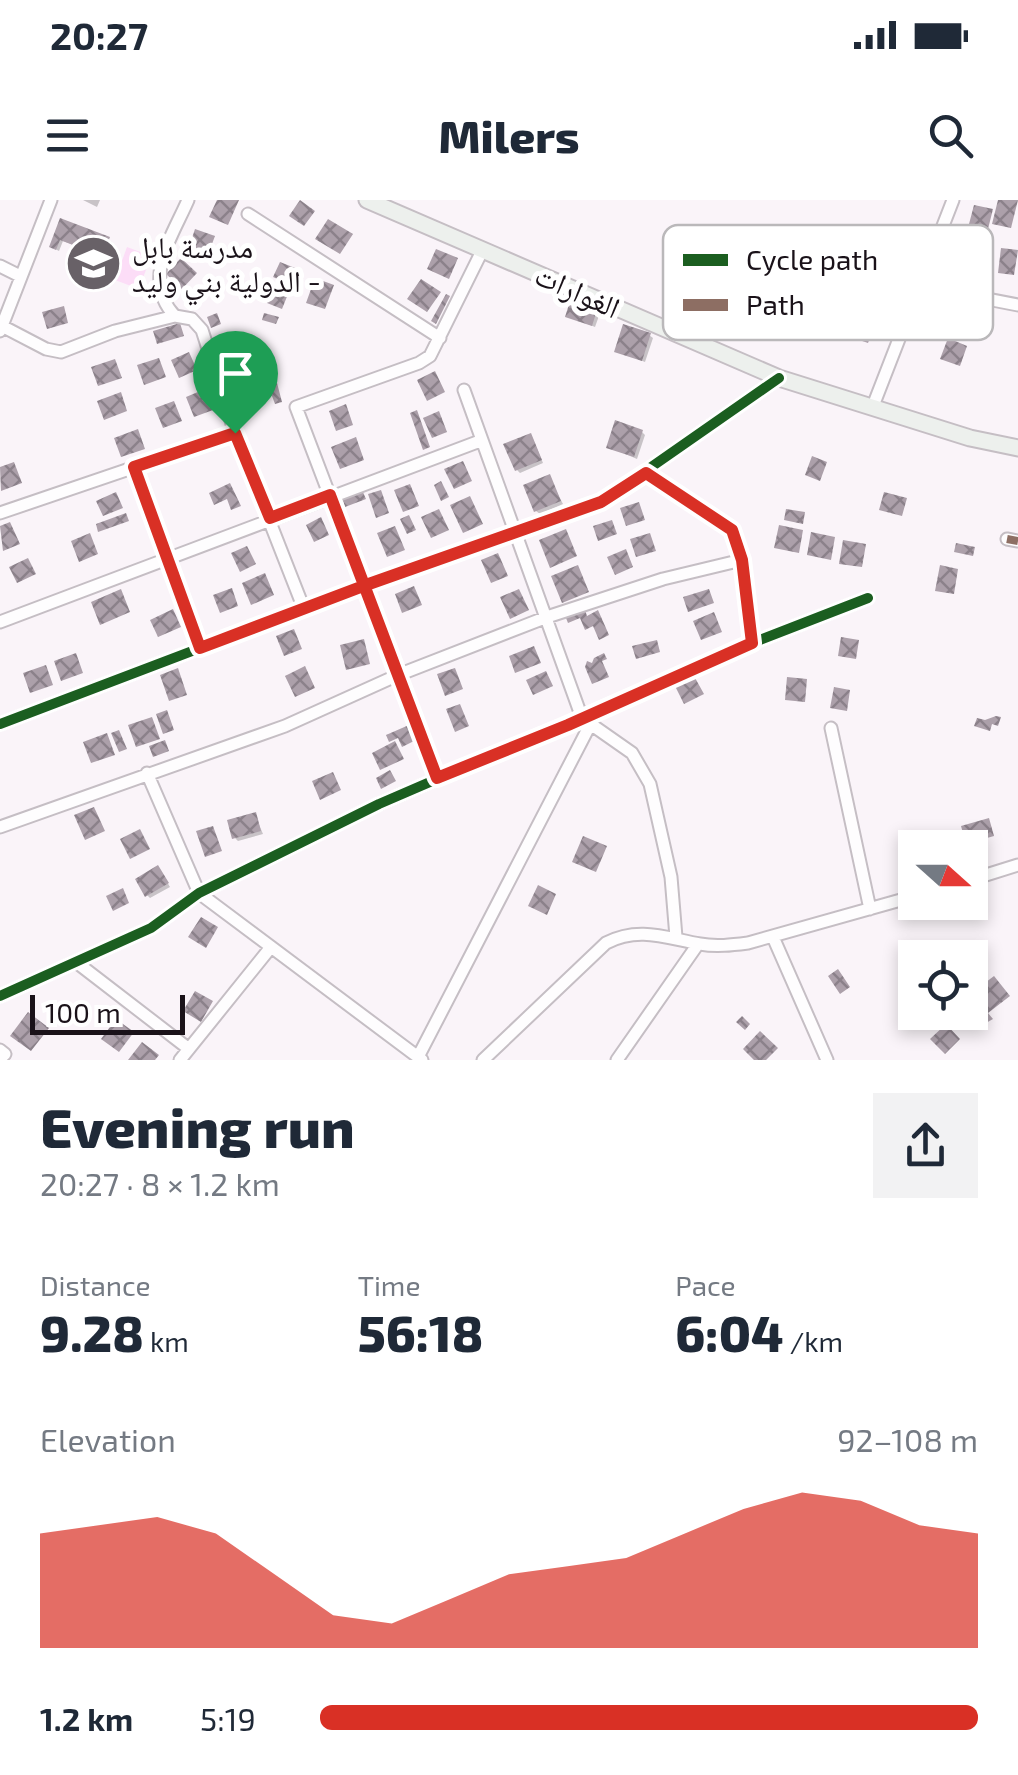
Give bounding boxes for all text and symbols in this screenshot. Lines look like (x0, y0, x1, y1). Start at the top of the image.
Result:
text: 20:27 (50, 12, 148, 58)
icon: menu (40, 108, 95, 163)
text: Milers (439, 108, 579, 162)
icon: search (923, 108, 978, 163)
legend (663, 225, 993, 340)
place label: مدرسة بابل الدولية بني وليد - (132, 228, 321, 306)
school or university icon: مدرسة بابل الدولية بني وليد - (63, 233, 123, 293)
text: Cycle path (746, 242, 878, 276)
street label: الغوارات (530, 255, 626, 325)
text: Path (746, 287, 805, 321)
pin (193, 331, 278, 434)
icon: arrive (208, 346, 263, 401)
north arrow (898, 830, 988, 920)
map controls (898, 830, 988, 1030)
button: locate (898, 940, 988, 1030)
scale bar (30, 990, 185, 1034)
text: 100 m (45, 995, 121, 1029)
text: Evening run (40, 1093, 355, 1159)
button: share (873, 1093, 978, 1198)
text: 20:27 · 8 × 1.2 km (40, 1164, 280, 1202)
text: Distance (40, 1268, 151, 1302)
text: Time (358, 1268, 420, 1302)
text: Pace (675, 1268, 736, 1302)
text: 9.28 (40, 1302, 144, 1362)
text: 56:18 (358, 1302, 483, 1362)
text: 6:04 (675, 1302, 783, 1362)
text: km (144, 1324, 189, 1358)
text: /km (783, 1324, 843, 1358)
text: Elevation (40, 1420, 176, 1458)
text: 92–108 m (837, 1420, 978, 1458)
text: 1.2 km (40, 1699, 133, 1737)
text: 5:19 (200, 1699, 256, 1737)

